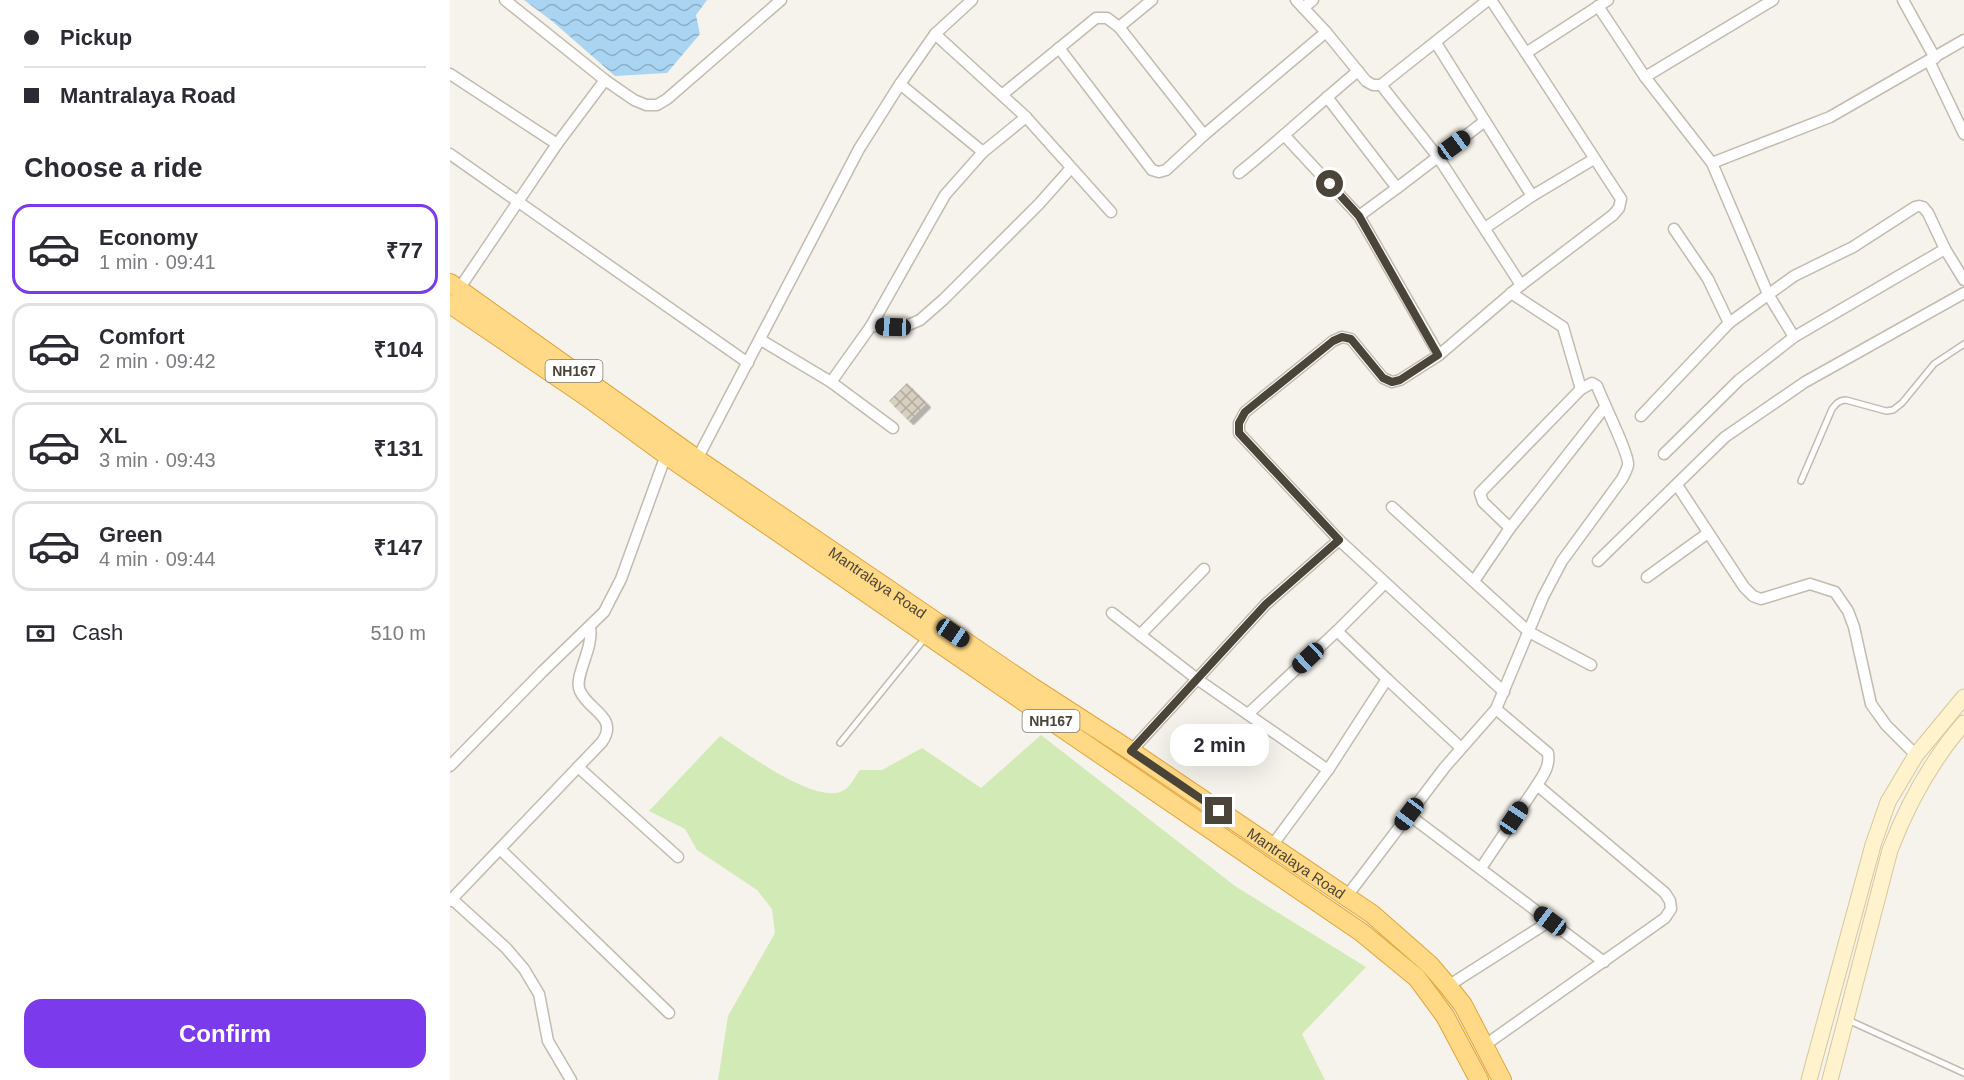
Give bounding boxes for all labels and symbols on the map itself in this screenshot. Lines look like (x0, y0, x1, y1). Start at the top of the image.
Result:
car (1434, 127, 1474, 163)
route start (1316, 170, 1343, 197)
car (875, 317, 911, 337)
road number: NH167 (546, 360, 602, 382)
street label: Mantralaya Road (826, 543, 930, 621)
car (933, 615, 973, 651)
car (1289, 639, 1327, 677)
road number: NH167 (1022, 710, 1080, 732)
callout: 2 min (1170, 724, 1268, 766)
car (1391, 794, 1427, 834)
route end (1205, 797, 1232, 824)
car (1496, 798, 1532, 838)
street label: Mantralaya Road (1244, 824, 1348, 902)
car (1530, 903, 1570, 939)

